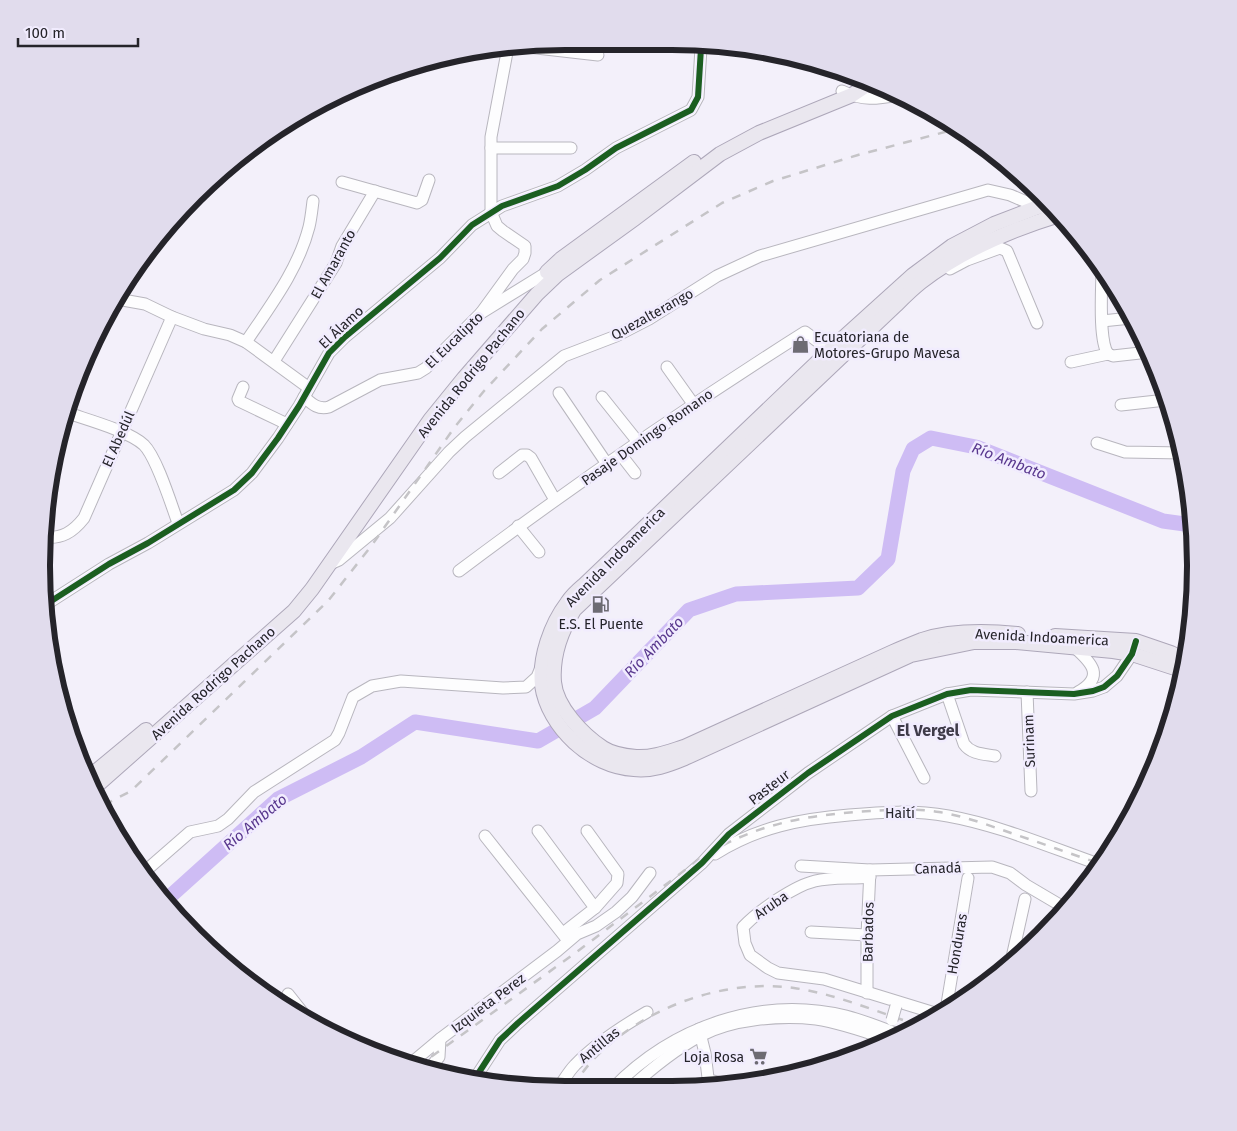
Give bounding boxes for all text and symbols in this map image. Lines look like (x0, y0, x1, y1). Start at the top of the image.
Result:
scale bar (18, 15, 138, 47)
text: 100 m (25, 24, 65, 42)
street label: El Amaranto (307, 227, 359, 302)
street label: Quezalterango (608, 285, 696, 344)
street label: El Álamo (315, 302, 367, 352)
street label: Avenida Rodrigo Pachano (414, 305, 529, 441)
street label: El Eucalipto (422, 309, 487, 372)
place label: Ecuatoriana de Motores-Grupo Mavesa (814, 329, 960, 362)
shop icon: Ecuatoriana de Motores-Grupo Mavesa (790, 335, 810, 355)
street label: Pasaje Domingo Romano (578, 386, 716, 489)
street label: El Abedúl (99, 408, 138, 470)
water label: Río Ambato (969, 439, 1049, 483)
street label: Avenida Indoamerica (562, 504, 669, 611)
fuel station icon: E.S. El Puente (591, 594, 611, 614)
water label: Río Ambato (620, 613, 688, 681)
place label: E.S. El Puente (559, 616, 643, 633)
street label: Avenida Rodrigo Pachano (148, 623, 279, 744)
street label: Avenida Indoamerica (975, 626, 1109, 649)
street label: Surinam (1020, 714, 1039, 768)
district label: El Vergel (897, 721, 960, 740)
street label: Pasteur (745, 766, 794, 809)
water label: Río Ambato (219, 790, 291, 854)
street label: Haití (885, 805, 915, 822)
street label: Canadá (914, 859, 962, 878)
street label: Aruba (751, 888, 791, 923)
street label: Barbados (859, 901, 878, 962)
street label: Honduras (944, 912, 971, 976)
street label: Izquieta Perez (448, 970, 529, 1037)
street label: Antillas (576, 1024, 623, 1067)
supermarket icon: Loja Rosa (748, 1047, 768, 1067)
place label: Loja Rosa (684, 1049, 744, 1066)

